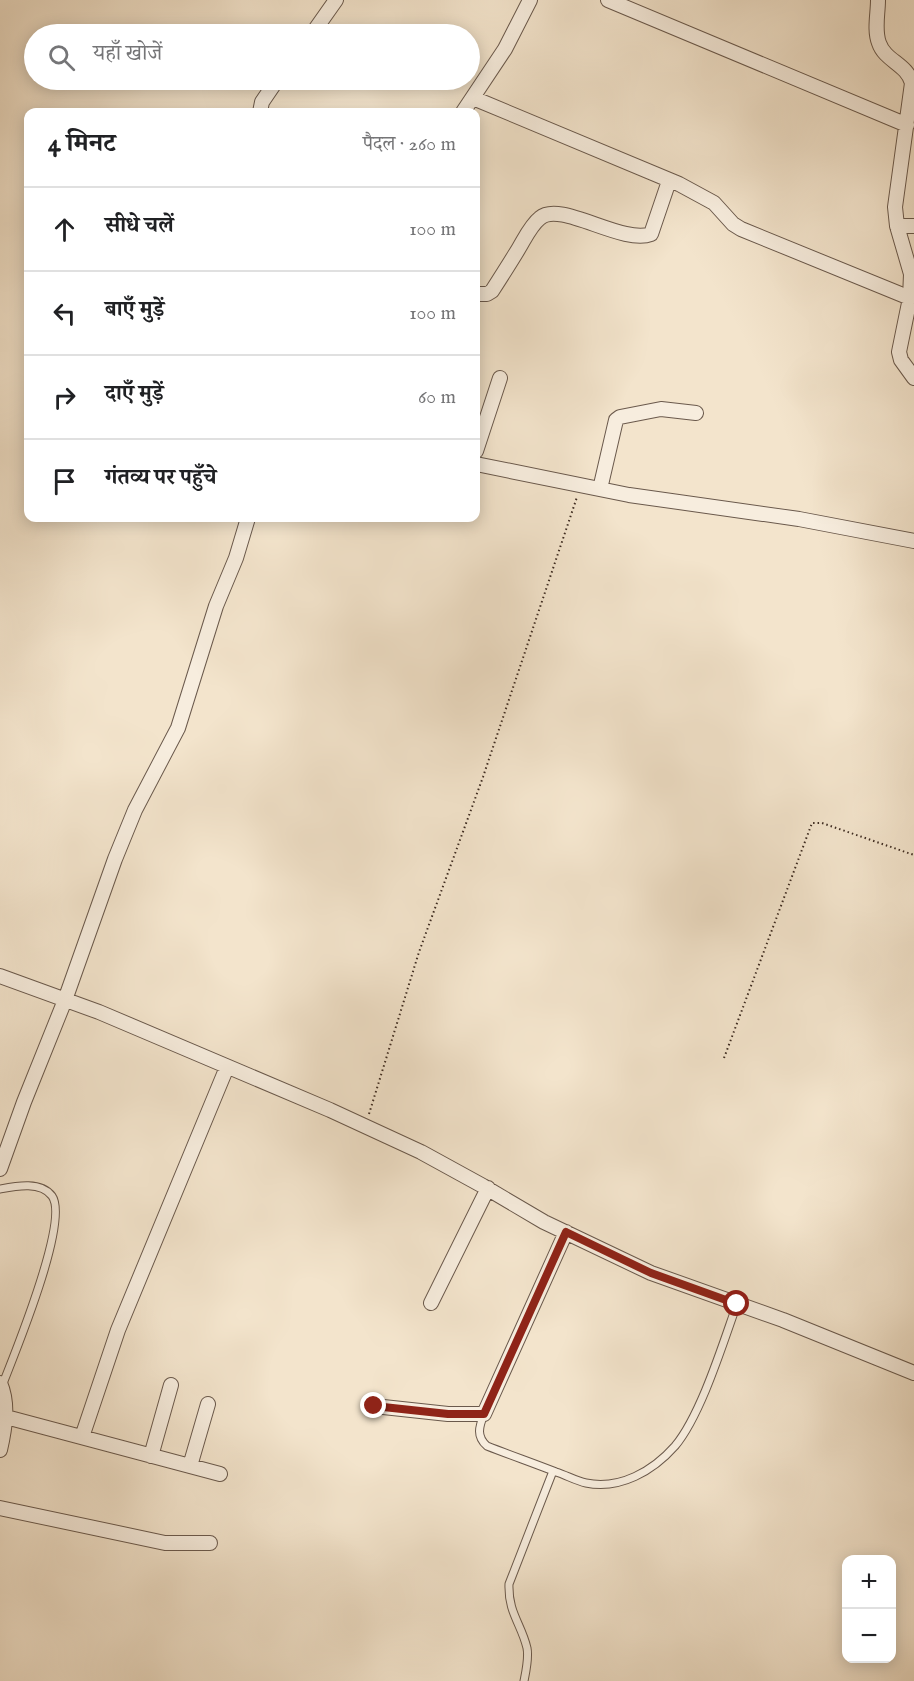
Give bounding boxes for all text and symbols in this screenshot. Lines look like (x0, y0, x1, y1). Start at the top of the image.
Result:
search box (24, 24, 480, 90)
text: यहाँ खोजें (93, 40, 162, 68)
icon: search (45, 41, 78, 74)
text: 4 मिनट (48, 127, 116, 160)
text: पैदल · 260 m (363, 132, 456, 157)
text: सीधे चलें (105, 212, 174, 240)
icon: ahead (48, 213, 81, 246)
text: 100 m (409, 217, 456, 242)
text: बाएँ मुड़ें (105, 296, 164, 324)
icon: left (48, 297, 81, 330)
text: 100 m (409, 301, 456, 326)
text: दाएँ मुड़ें (105, 380, 164, 408)
icon: right (48, 381, 81, 414)
text: 60 m (418, 385, 456, 410)
text: गंतव्य पर पहुँचे (105, 464, 216, 492)
icon: arrive (48, 465, 81, 498)
route start (723, 1290, 749, 1316)
route end (360, 1392, 386, 1418)
map controls (842, 1555, 896, 1663)
button: + (842, 1555, 896, 1609)
button: − (842, 1609, 896, 1663)

